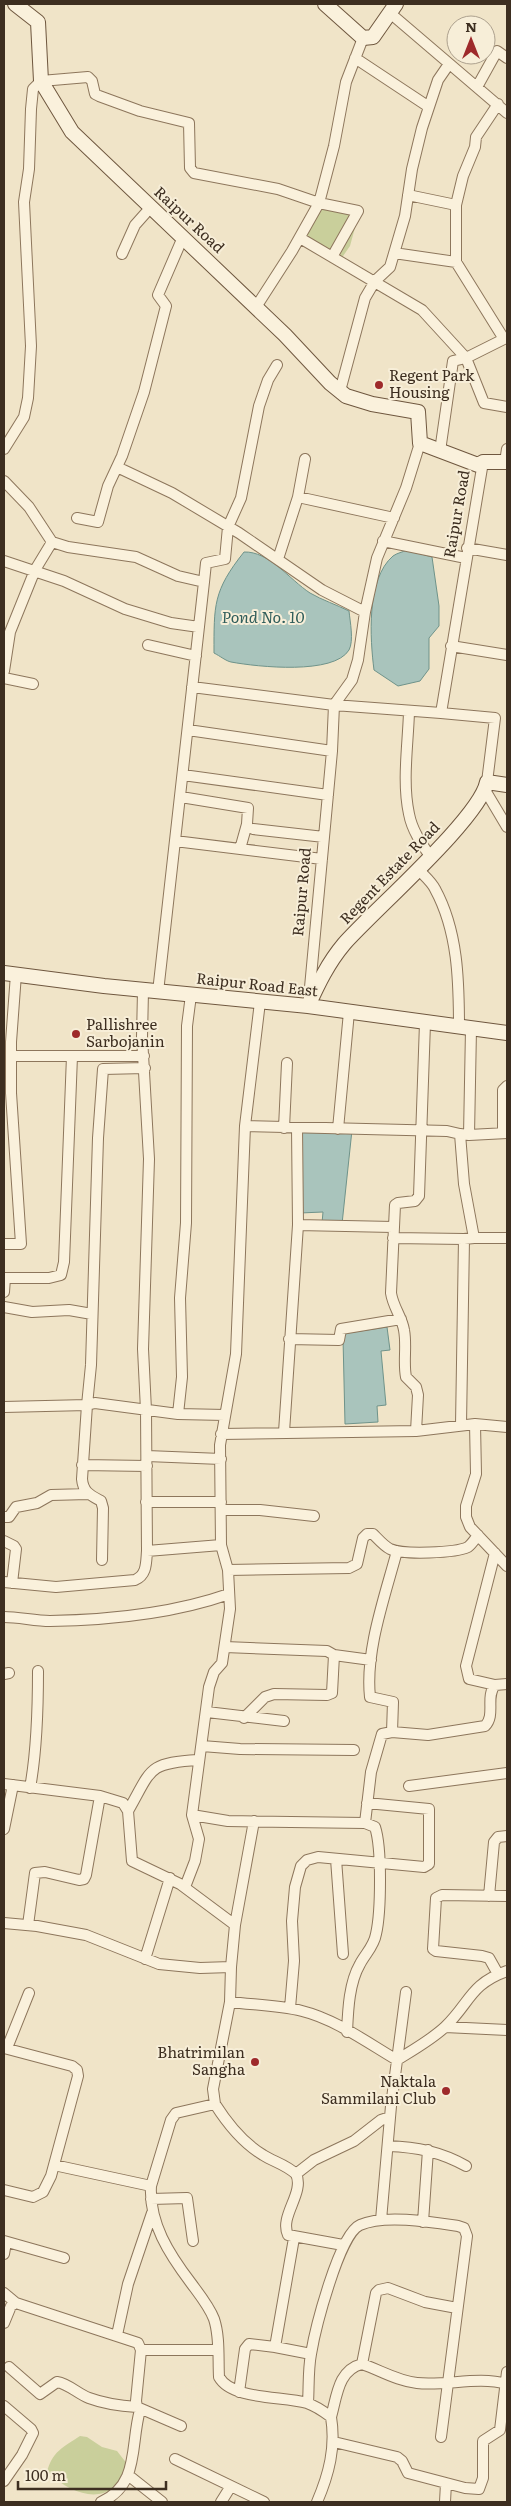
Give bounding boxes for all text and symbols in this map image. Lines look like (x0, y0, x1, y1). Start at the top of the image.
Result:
north arrow (446, 15, 496, 65)
text: N (465, 16, 477, 36)
street label: Raipur Road (150, 180, 230, 258)
place label: Regent Park Housing (389, 363, 475, 403)
marker: Regent Park Housing (373, 379, 385, 391)
street label: Raipur Road (436, 468, 475, 560)
water label: Pond No. 10 (222, 604, 305, 628)
street label: Regent Estate Road (334, 815, 444, 929)
street label: Raipur Road (285, 847, 316, 937)
street label: Raipur Road East (195, 966, 319, 1001)
place label: Pallishree Sarbojanin (86, 1012, 165, 1052)
marker: Pallishree Sarbojanin (70, 1028, 82, 1040)
place label: Bhatrimilan Sangha (157, 2040, 246, 2080)
marker: Bhatrimilan Sangha (249, 2056, 261, 2068)
place label: Naktala Sammilani Club (321, 2069, 437, 2109)
marker: Naktala Sammilani Club (440, 2085, 452, 2097)
scale bar (18, 2458, 165, 2490)
text: 100 m (25, 2463, 66, 2486)

